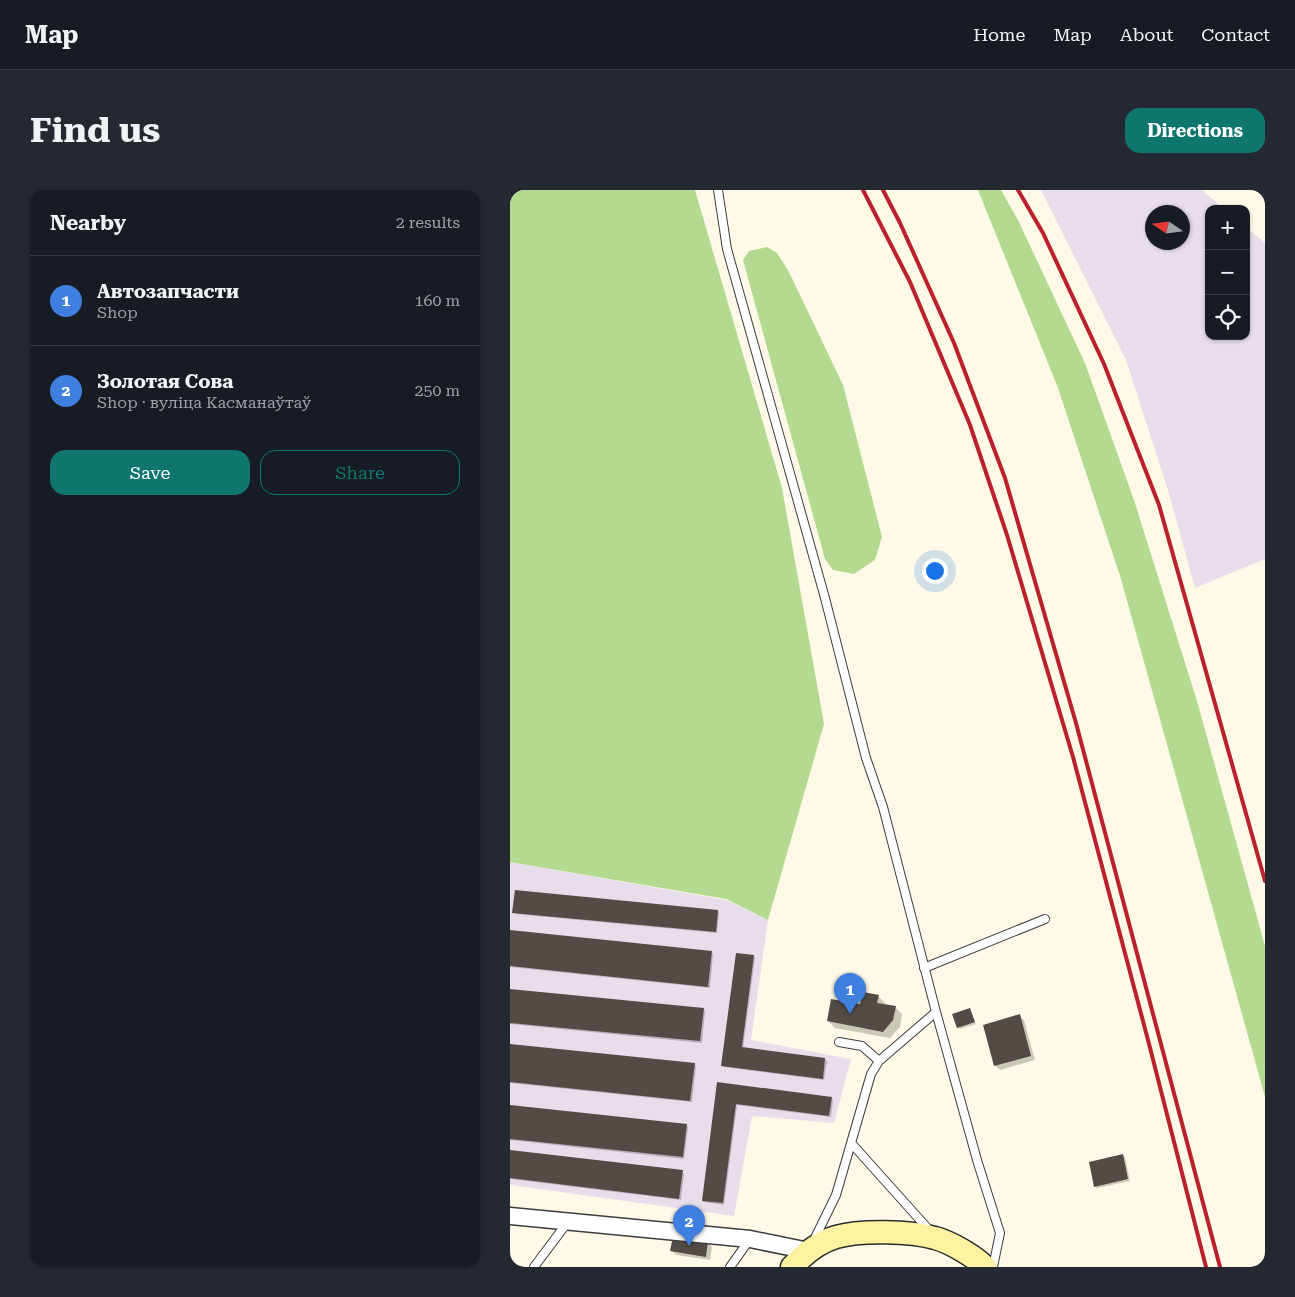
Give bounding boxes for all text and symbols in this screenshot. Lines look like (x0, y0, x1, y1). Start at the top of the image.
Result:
text: Map (25, 21, 79, 49)
text: Home (973, 24, 1025, 45)
text: Map (1053, 24, 1092, 45)
text: About (1120, 24, 1173, 45)
text: Contact (1201, 24, 1270, 45)
button: Directions (1125, 108, 1265, 153)
text: Find us (30, 110, 160, 151)
north arrow (1145, 205, 1190, 250)
map controls (1205, 205, 1250, 340)
button: + (1205, 205, 1250, 250)
text: Nearby (50, 211, 126, 235)
text: 2 results (396, 213, 460, 232)
button: − (1205, 250, 1250, 295)
text: Автозапчасти (97, 280, 239, 303)
text: 1 (62, 291, 70, 310)
text: 160 m (414, 291, 460, 310)
button: locate (1205, 295, 1250, 340)
text: Shop (97, 303, 138, 322)
text: Золотая Сова (97, 370, 233, 393)
text: 2 (62, 381, 70, 400)
text: 250 m (414, 381, 460, 400)
text: Shop · вуліца Касманаўтаў (97, 393, 311, 412)
button: Save (50, 450, 250, 495)
button: Share (260, 450, 460, 495)
your location (922, 558, 948, 584)
pin: 1 (834, 973, 866, 1014)
pin: 2 (673, 1205, 705, 1246)

